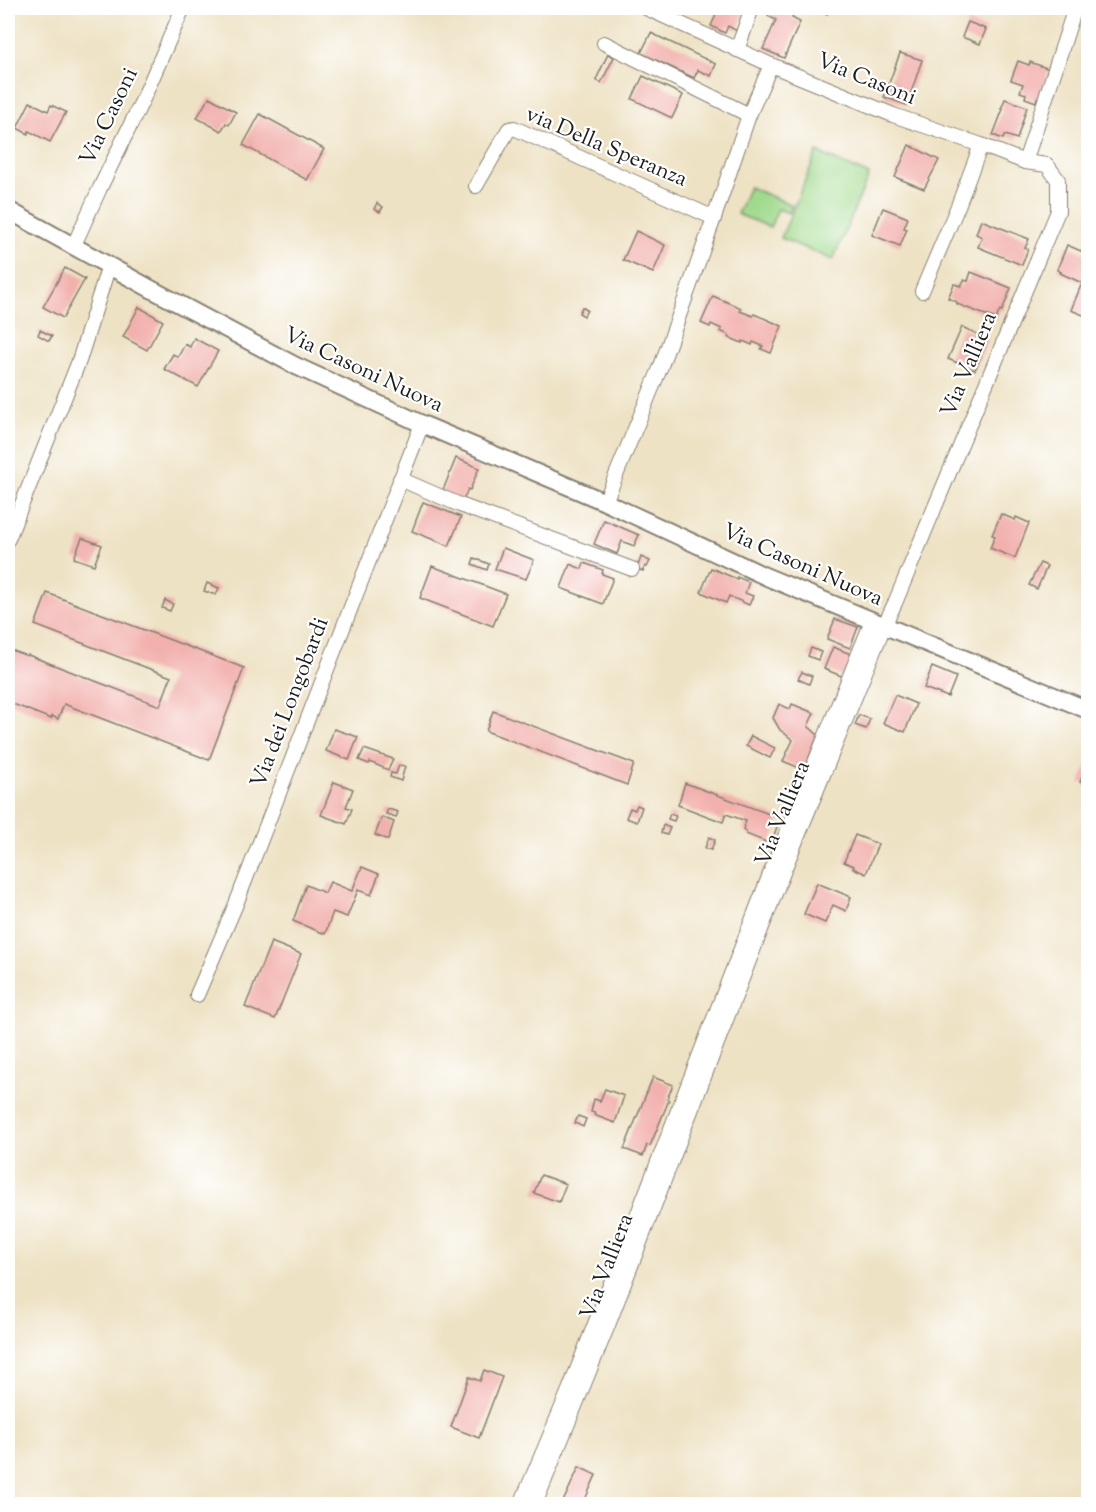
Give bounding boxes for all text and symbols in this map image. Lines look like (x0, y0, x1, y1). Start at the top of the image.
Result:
street label: Via Casoni (811, 45, 921, 115)
street label: Via Casoni (73, 63, 147, 171)
street label: via Della Speranza (520, 100, 692, 196)
street label: Via Valliera (934, 308, 1006, 422)
street label: Via Casoni Nuova (278, 320, 448, 422)
street label: Via Casoni Nuova (717, 516, 887, 616)
street label: Via dei Longobardi (244, 613, 338, 793)
street label: Via Valliera (748, 756, 820, 872)
street label: Via Valliera (573, 1209, 643, 1325)

